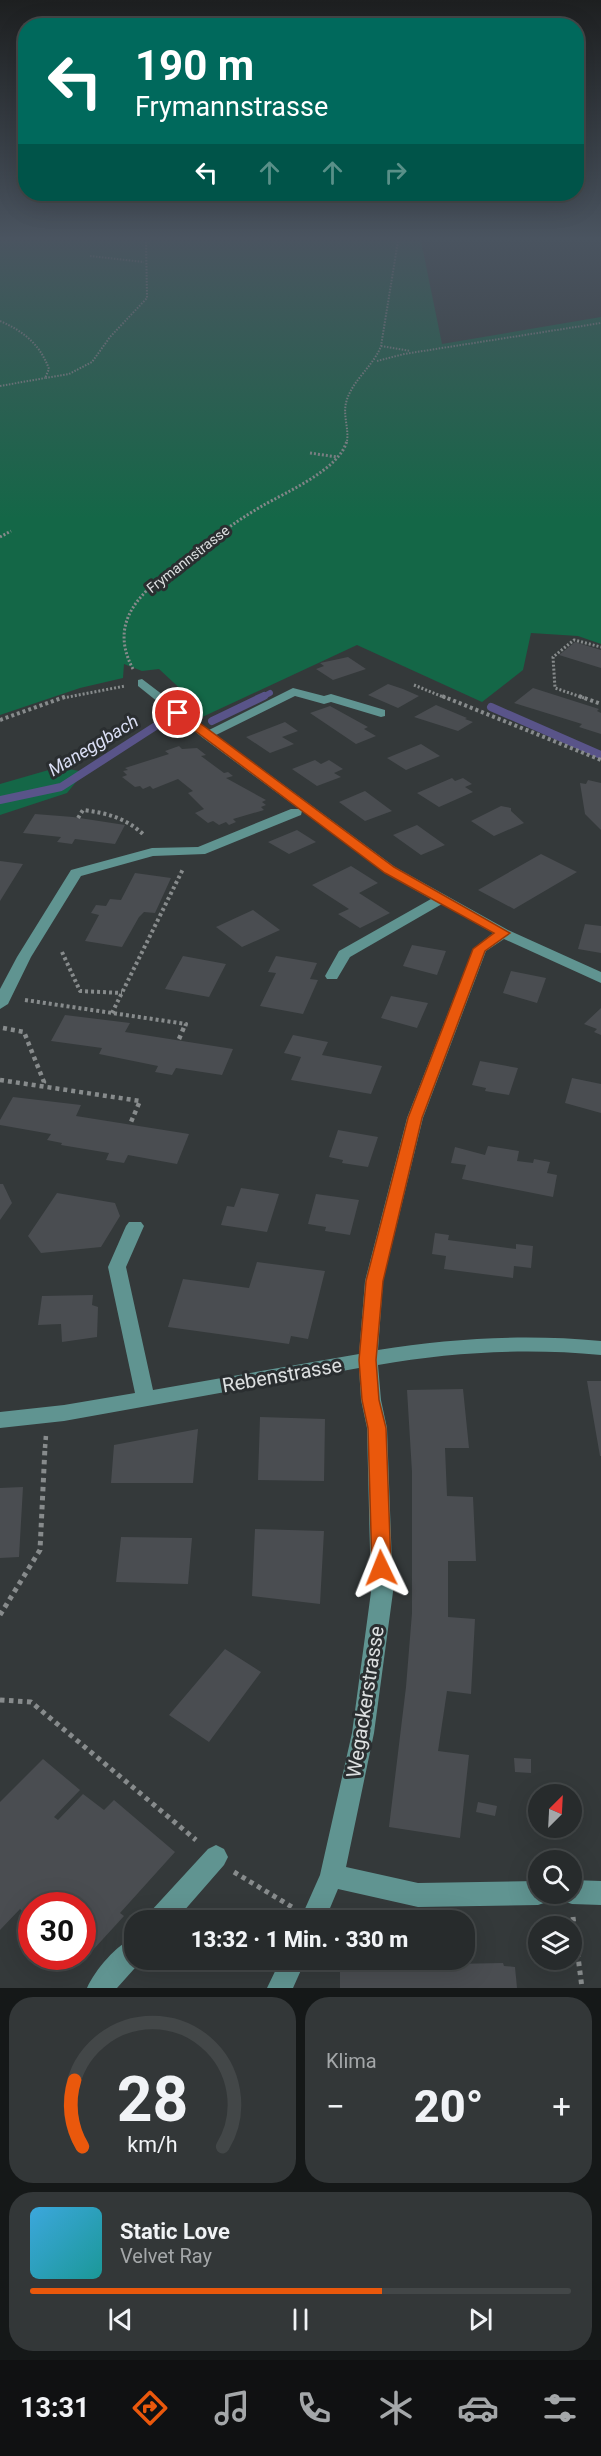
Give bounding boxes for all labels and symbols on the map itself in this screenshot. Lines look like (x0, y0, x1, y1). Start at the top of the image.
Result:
street label: Frymannstrasse (144, 522, 232, 596)
pin (152, 687, 203, 738)
water label: Maneggbach (44, 710, 142, 780)
street label: Rebenstrasse (220, 1353, 344, 1397)
position arrow (349, 1536, 413, 1600)
street label: Wegackerstrasse (341, 1624, 389, 1780)
north arrow (528, 1784, 582, 1838)
speed limit sign: 30 (18, 1892, 96, 1970)

